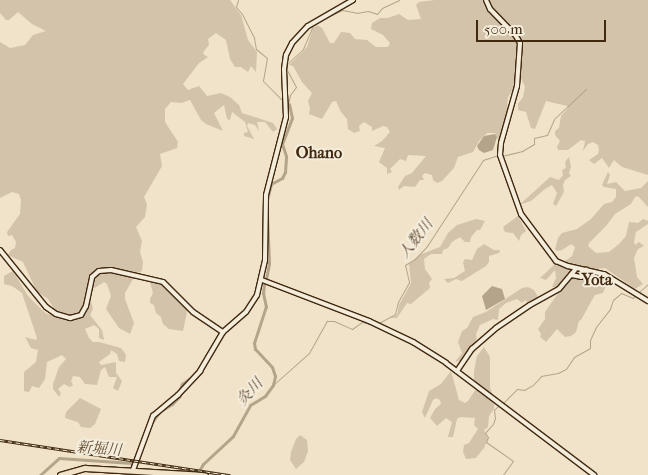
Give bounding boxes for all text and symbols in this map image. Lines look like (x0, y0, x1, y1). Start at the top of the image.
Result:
scale bar (478, 10, 608, 42)
text: 500 m (484, 20, 523, 38)
district label: Ohano (296, 143, 342, 163)
water label: 人数川 (395, 216, 437, 262)
district label: Yota (582, 270, 612, 290)
water label: 灸川 (233, 375, 267, 409)
water label: 新堀川 (76, 438, 122, 460)

